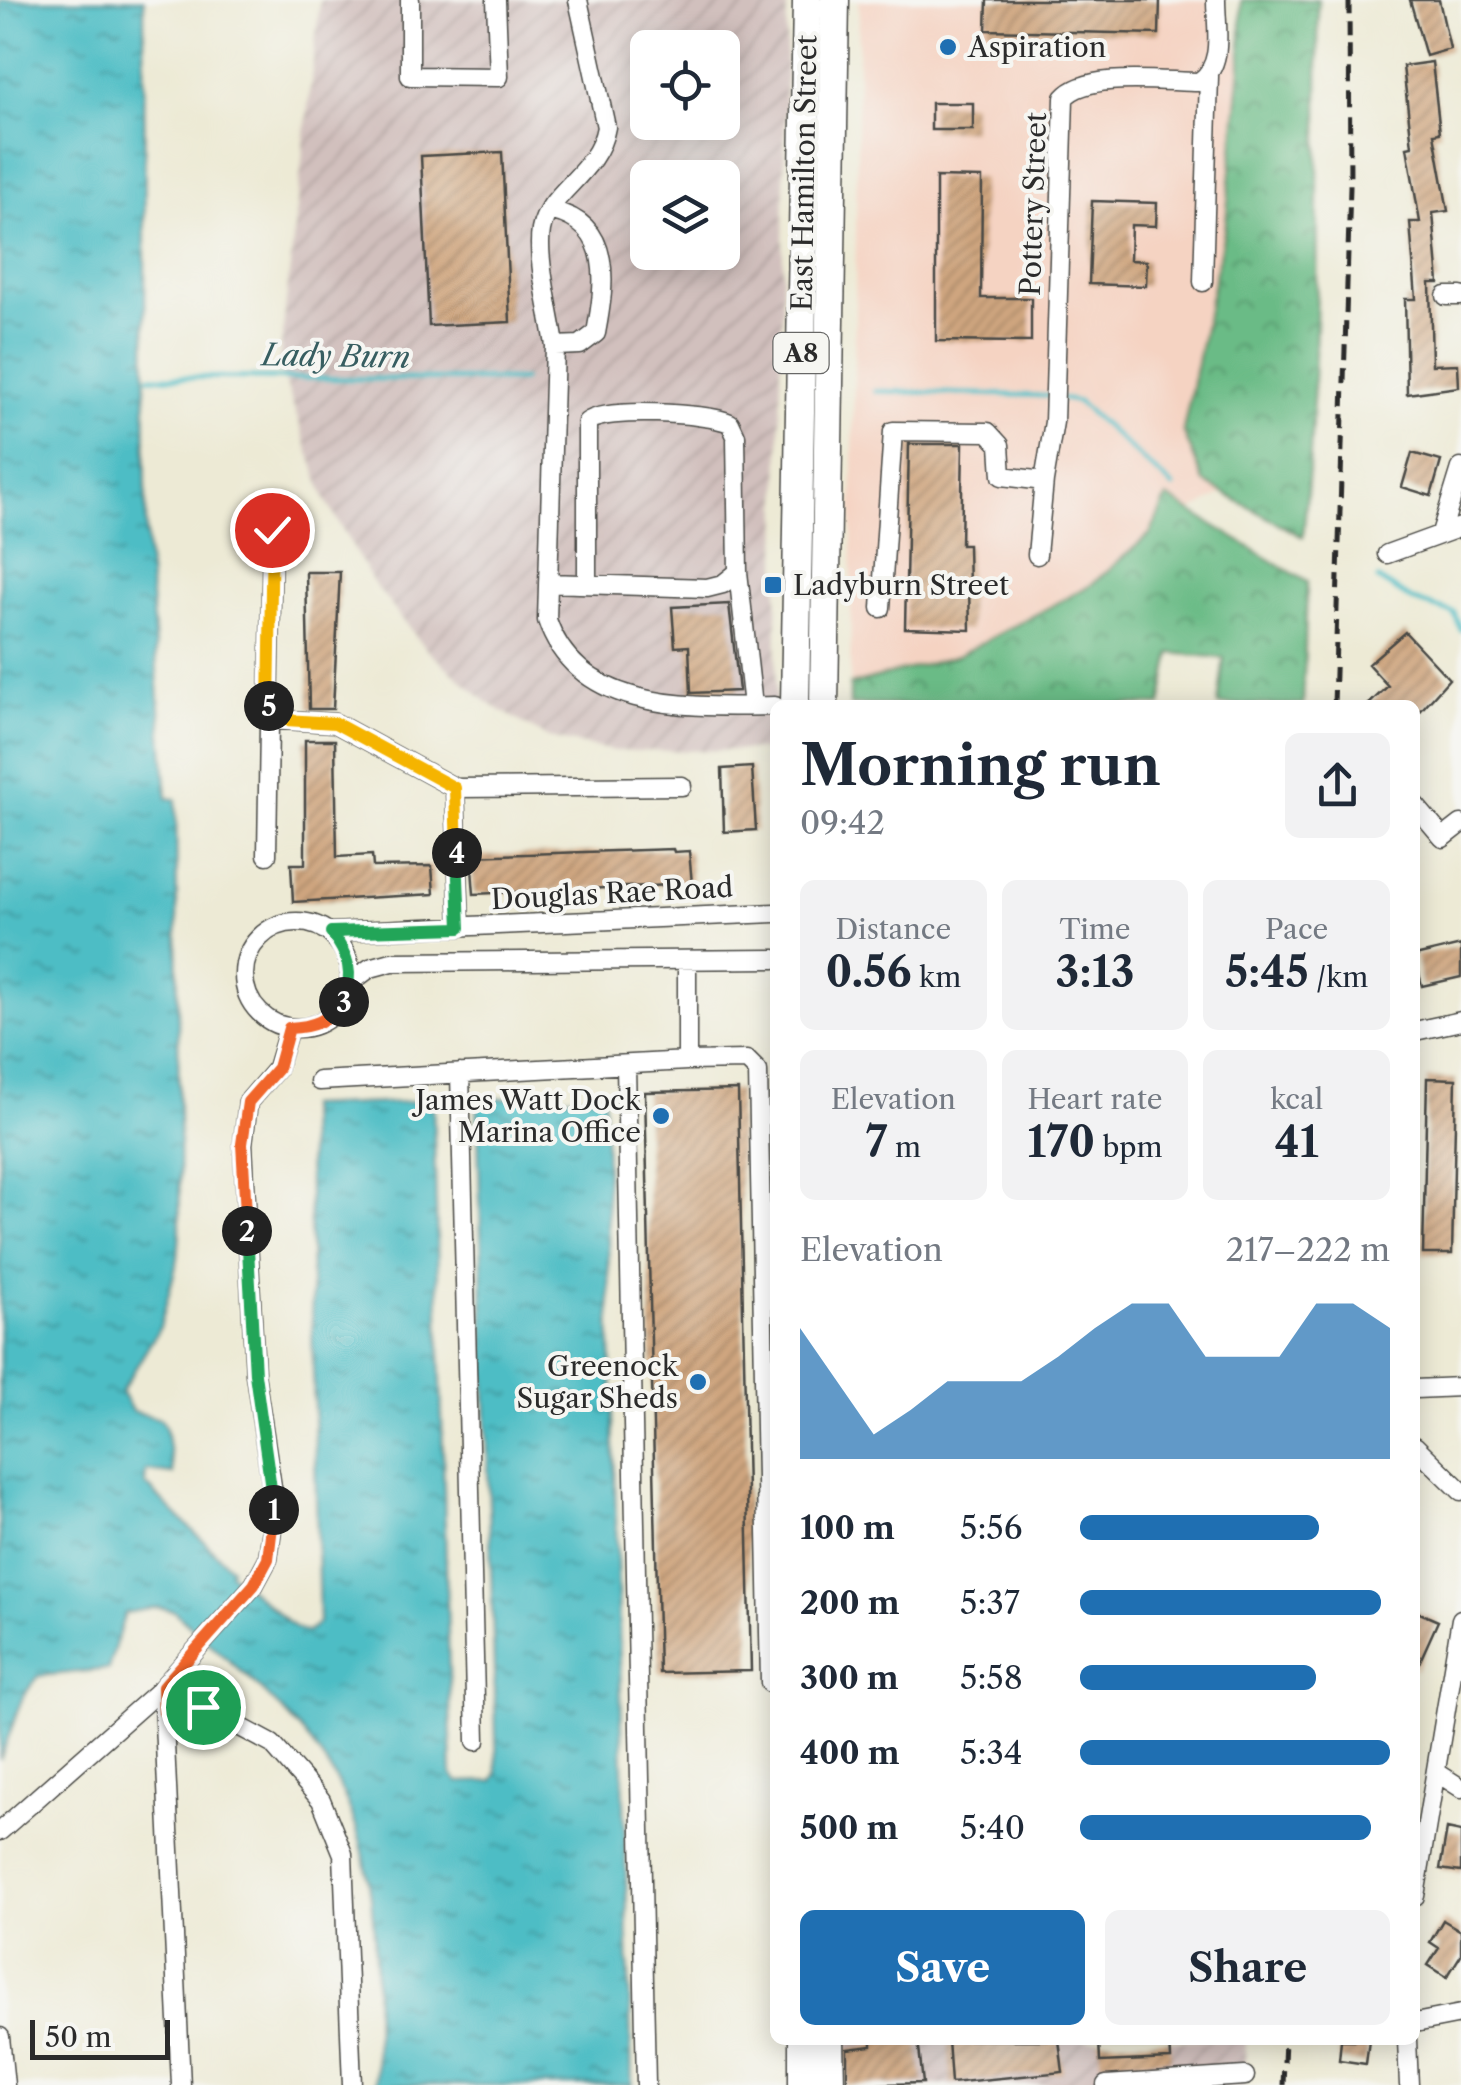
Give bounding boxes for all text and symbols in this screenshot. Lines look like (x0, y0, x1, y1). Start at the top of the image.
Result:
map controls (630, 30, 740, 270)
button: locate (630, 30, 740, 140)
place label: Aspiration (967, 30, 1106, 64)
street label: East Hamilton Street (785, 34, 823, 311)
marker: Aspiration (937, 36, 959, 58)
street label: Pottery Street (1013, 111, 1053, 296)
button: layers (630, 160, 740, 270)
road number: A8 (774, 333, 828, 373)
water label: Lady Burn (260, 336, 410, 376)
pin (230, 488, 315, 573)
icon: check (245, 503, 300, 558)
place label: Ladyburn Street (793, 568, 1009, 602)
marker: Ladyburn Street (762, 574, 784, 596)
pin: 5 (244, 681, 294, 731)
text: 5 (261, 689, 277, 723)
text: Morning run (800, 732, 1161, 799)
button: share (1285, 733, 1390, 838)
text: 09:42 (800, 803, 885, 842)
pin: 4 (432, 828, 482, 878)
text: 4 (449, 836, 465, 870)
street label: Douglas Rae Road (490, 870, 734, 916)
text: Distance (835, 912, 951, 946)
text: Time (1060, 912, 1130, 946)
text: Pace (1265, 912, 1328, 946)
text: 0.56 (825, 946, 912, 998)
text: 3:13 (1056, 946, 1134, 998)
text: 5:45 (1225, 946, 1309, 998)
text: km (912, 960, 961, 994)
text: /km (1309, 960, 1368, 994)
pin: 3 (319, 977, 369, 1027)
text: 3 (336, 985, 352, 1019)
text: Elevation (831, 1082, 956, 1116)
text: Heart rate (1028, 1082, 1162, 1116)
text: kcal (1270, 1082, 1323, 1116)
place label: James Watt Dock Marina Office (411, 1083, 643, 1149)
marker: James Watt Dock Marina Office (650, 1105, 672, 1127)
text: 7 (866, 1116, 888, 1168)
text: 170 (1027, 1116, 1095, 1168)
text: 41 (1275, 1116, 1319, 1168)
text: m (888, 1130, 921, 1164)
text: bpm (1095, 1130, 1163, 1164)
pin: 2 (222, 1206, 272, 1256)
text: 2 (239, 1214, 255, 1248)
text: Elevation (800, 1230, 943, 1269)
text: 217–222 m (1226, 1230, 1390, 1269)
place label: Greenock Sugar Sheds (517, 1349, 680, 1415)
marker: Greenock Sugar Sheds (687, 1371, 709, 1393)
pin: 1 (249, 1485, 299, 1535)
text: 1 (268, 1493, 280, 1527)
text: 100 m (800, 1508, 895, 1547)
text: 5:56 (960, 1508, 1022, 1547)
text: 200 m (800, 1583, 900, 1622)
text: 5:37 (960, 1583, 1020, 1622)
text: 300 m (800, 1658, 899, 1697)
text: 5:58 (960, 1658, 1023, 1697)
pin (161, 1665, 246, 1750)
icon: arrive (176, 1680, 231, 1735)
text: 400 m (800, 1733, 900, 1772)
text: 5:34 (960, 1733, 1022, 1772)
text: 500 m (800, 1808, 898, 1847)
text: 5:40 (960, 1808, 1025, 1847)
button: Save (800, 1910, 1085, 2025)
button: Share (1105, 1910, 1390, 2025)
scale bar (30, 2015, 170, 2060)
text: 50 m (45, 2020, 112, 2054)

